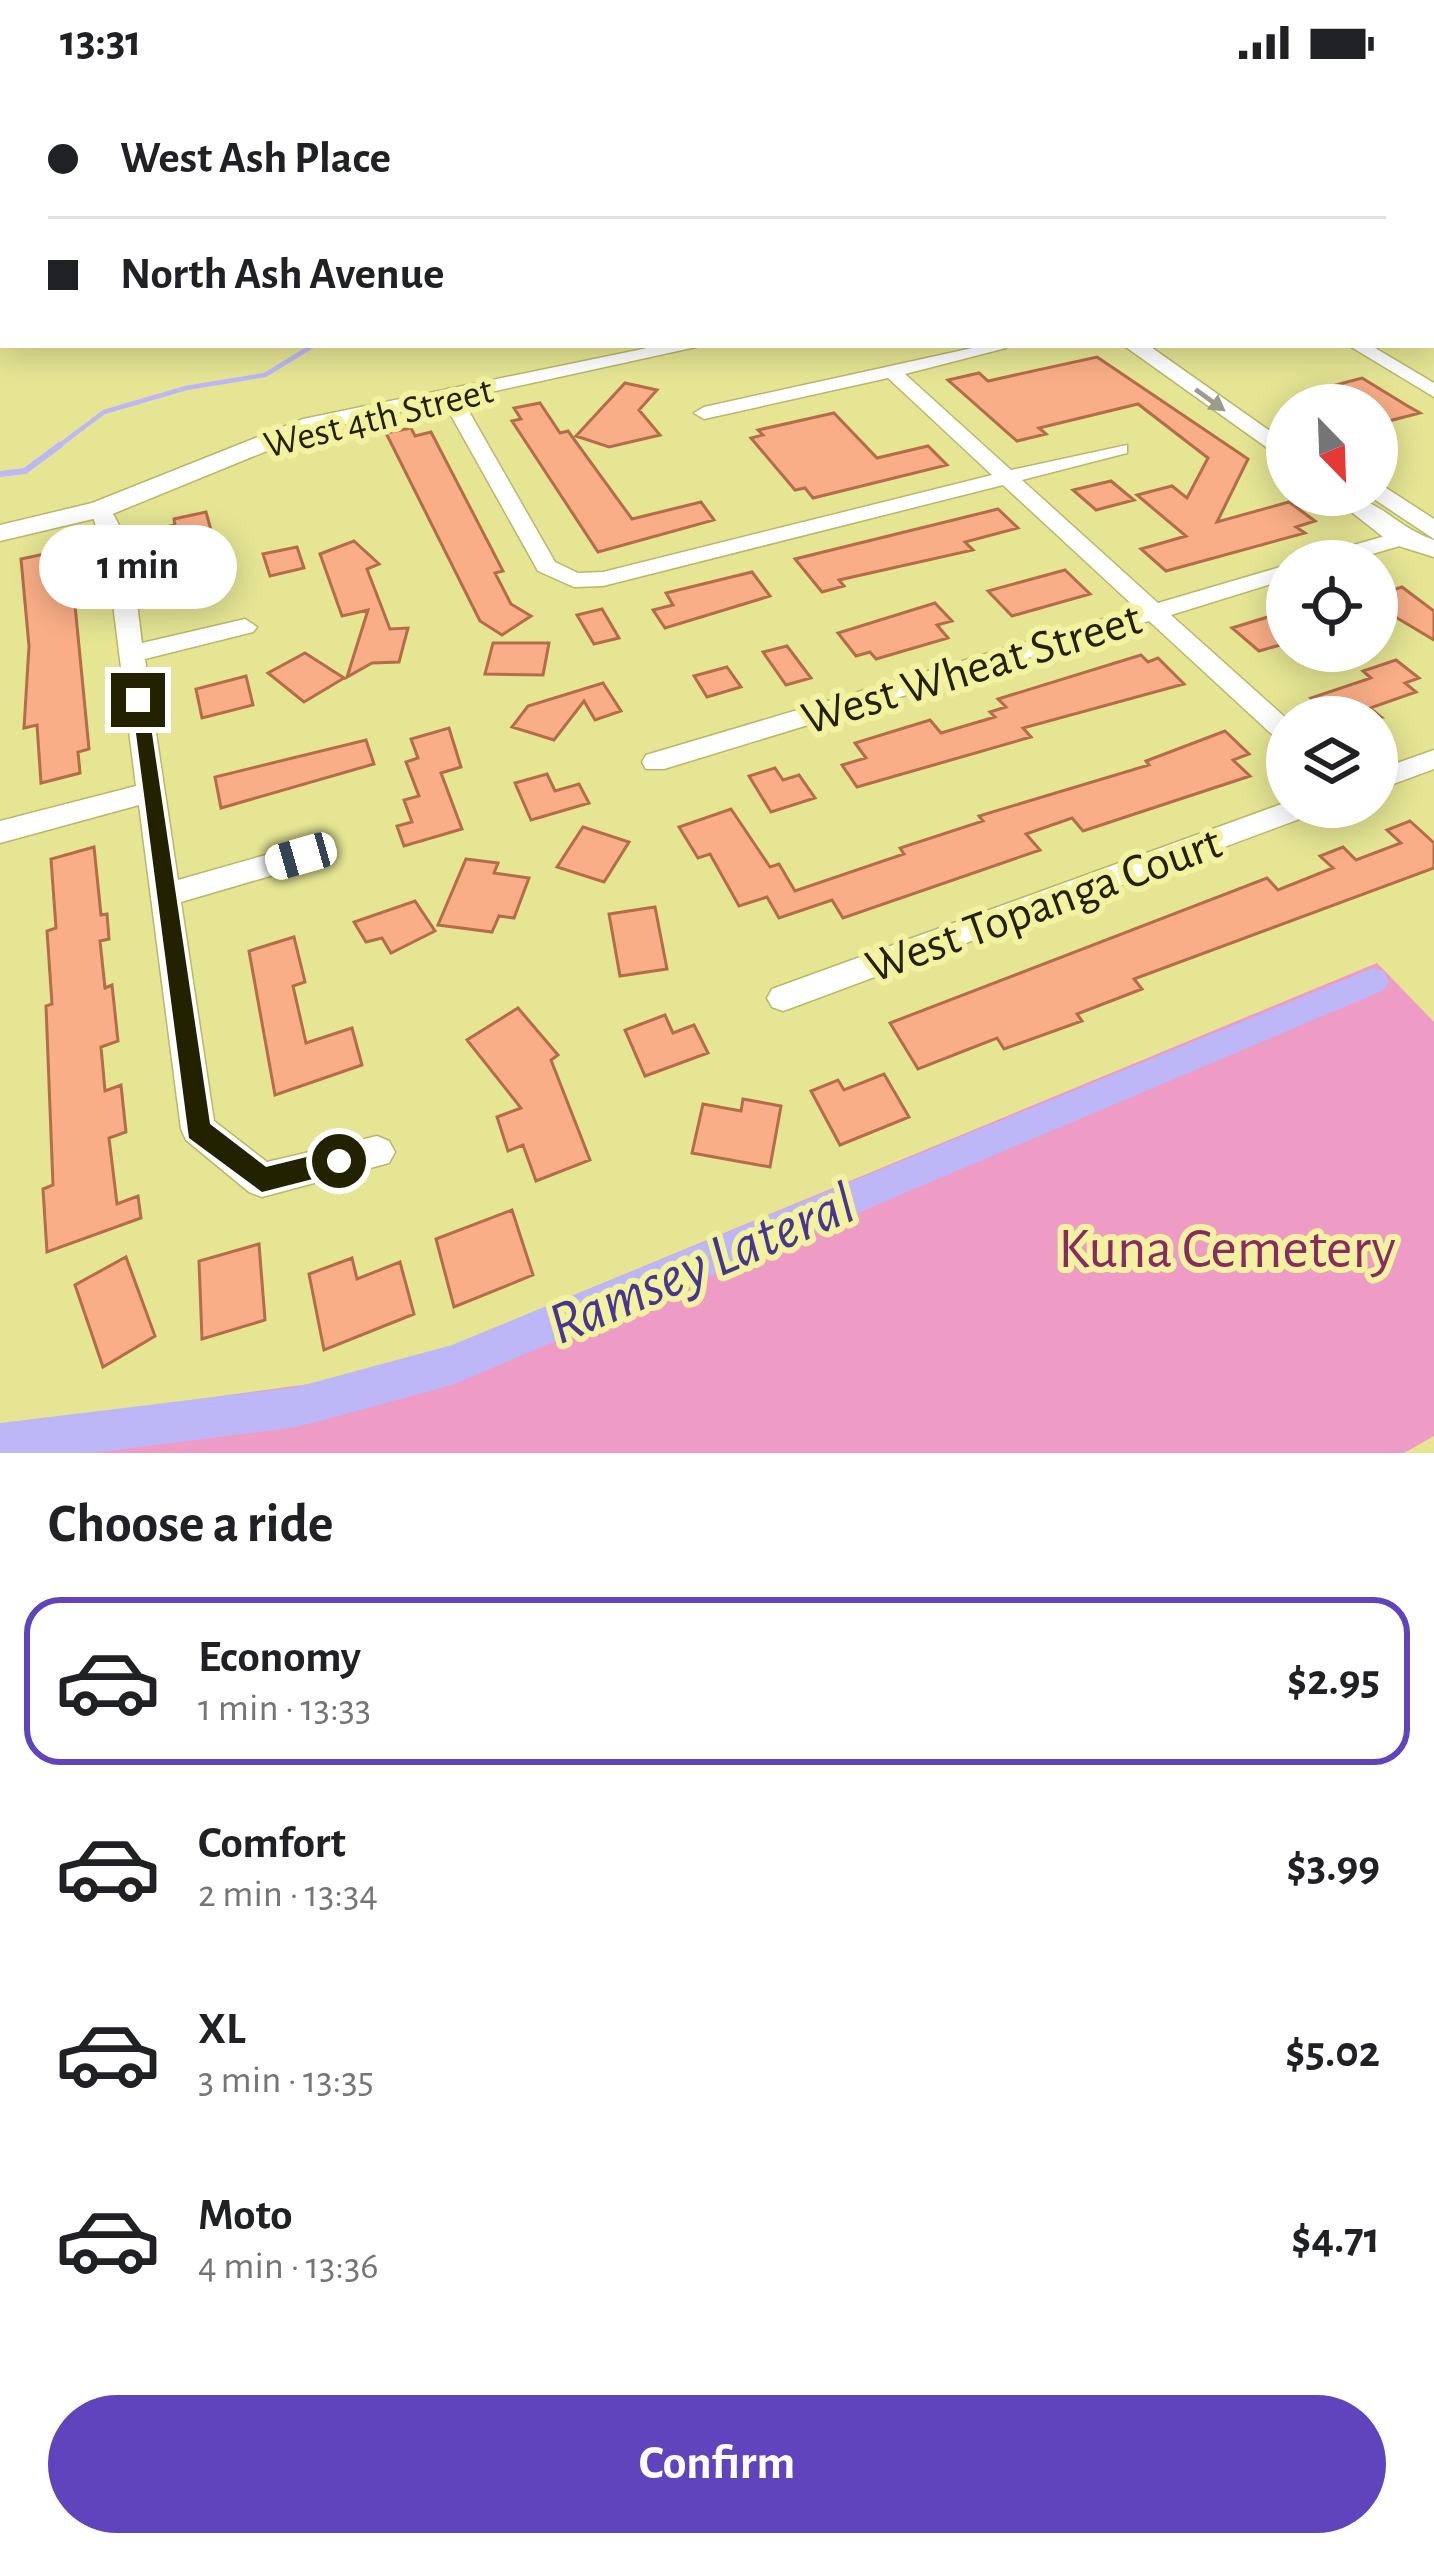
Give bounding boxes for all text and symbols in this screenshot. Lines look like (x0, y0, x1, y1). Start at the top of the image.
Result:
text: 13:31 (60, 19, 142, 64)
text: West Ash Place (120, 136, 391, 181)
text: North Ash Avenue (120, 252, 444, 297)
street label: West 4th Street (260, 371, 497, 466)
north arrow (1266, 384, 1398, 516)
map controls (1266, 384, 1398, 828)
one-way arrow (1194, 388, 1226, 411)
callout: 1 min (39, 526, 237, 610)
button: locate (1266, 540, 1398, 672)
text: 1 min (97, 547, 179, 586)
street label: West Wheat Street (797, 595, 1147, 744)
route end (111, 673, 165, 727)
button: layers (1266, 696, 1398, 828)
street label: West Topanga Court (860, 819, 1228, 992)
car (261, 829, 341, 883)
route start (312, 1134, 366, 1188)
water label: Ramsey Lateral (540, 1173, 864, 1356)
park label: Kuna Cemetery (1058, 1221, 1396, 1278)
text: Choose a ride (48, 1498, 334, 1552)
icon: car (54, 1627, 162, 1735)
text: Economy (198, 1635, 361, 1680)
text: $2.95 (1287, 1658, 1380, 1703)
text: 1 min · 13:33 (198, 1689, 371, 1728)
icon: car (54, 1813, 162, 1921)
text: Comfort (198, 1821, 346, 1866)
text: $3.99 (1287, 1844, 1380, 1889)
text: 2 min · 13:34 (198, 1875, 378, 1914)
icon: car (54, 1999, 162, 2107)
text: XL (198, 2007, 246, 2052)
text: $5.02 (1285, 2030, 1380, 2075)
text: 3 min · 13:35 (198, 2061, 374, 2100)
icon: car (54, 2185, 162, 2293)
text: Moto (198, 2193, 293, 2238)
text: $4.71 (1291, 2216, 1380, 2261)
text: 4 min · 13:36 (198, 2247, 379, 2286)
button: Confirm (48, 2395, 1386, 2533)

